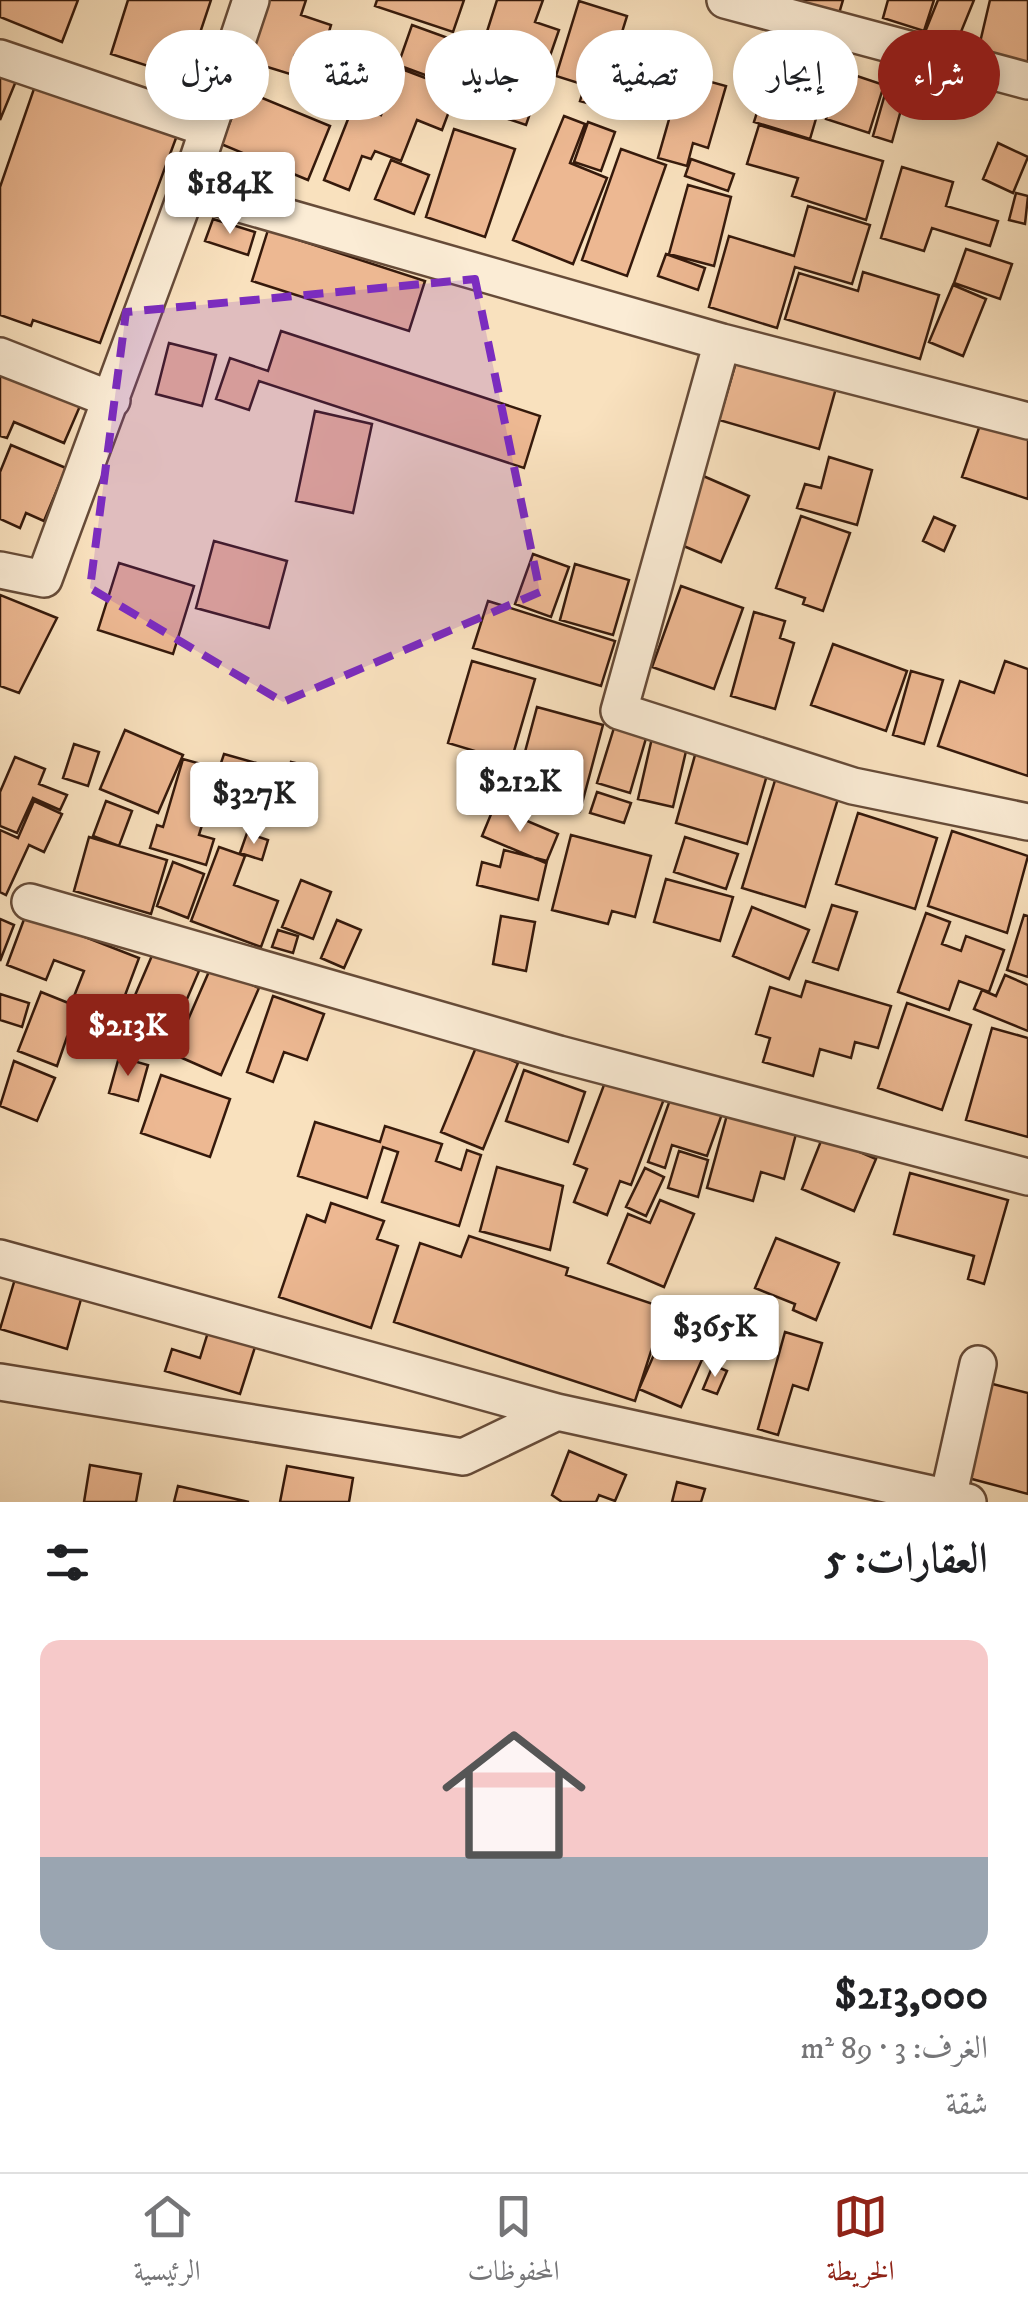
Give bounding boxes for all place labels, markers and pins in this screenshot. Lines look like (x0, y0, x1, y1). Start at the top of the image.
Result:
pin: $184K (160, 152, 300, 237)
pin: $212K (450, 750, 590, 835)
pin: $327K (184, 762, 324, 847)
pin: $213K (58, 994, 198, 1079)
pin: $365K (645, 1295, 785, 1380)

